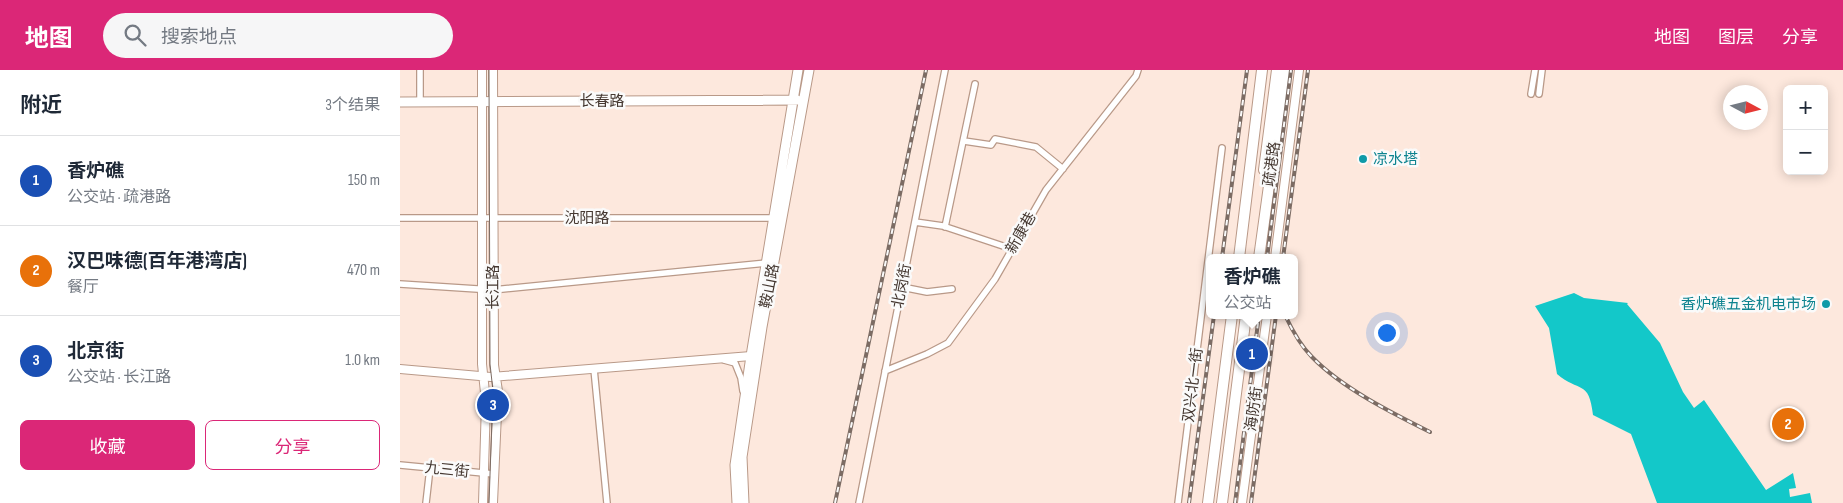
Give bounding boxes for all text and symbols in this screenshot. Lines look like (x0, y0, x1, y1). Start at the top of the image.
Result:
search box (103, 13, 453, 58)
icon: search (121, 21, 149, 49)
text: 地图 (25, 24, 73, 53)
text: 搜索地点 (161, 26, 237, 49)
text: 地图 (1654, 27, 1690, 48)
text: 图层 (1718, 27, 1754, 48)
text: 分享 (1782, 27, 1818, 48)
north arrow (1723, 85, 1768, 130)
map controls (1783, 85, 1828, 175)
button: + (1783, 85, 1828, 130)
street label: 长春路 (579, 92, 625, 111)
text: 附近 (20, 93, 62, 118)
text: 3个结果 (325, 96, 380, 115)
button: − (1783, 130, 1828, 175)
street label: 疏港路 (1259, 140, 1285, 188)
place label: 凉水塔 (1373, 150, 1418, 169)
marker: 凉水塔 (1357, 153, 1369, 165)
text: 香炉礁 (67, 160, 124, 183)
text: 1 (33, 171, 39, 190)
text: 150 m (348, 171, 380, 190)
text: 公交站 · 疏港路 (67, 188, 171, 207)
street label: 沈阳路 (564, 209, 610, 228)
street label: 新康巷 (1002, 209, 1040, 257)
text: 汉巴味德(百年港湾店) (67, 250, 247, 273)
popup (1206, 254, 1298, 319)
text: 2 (32, 261, 40, 280)
text: 470 m (347, 261, 380, 280)
street label: 鞍山路 (756, 262, 784, 310)
street label: 北岗街 (888, 262, 916, 310)
street label: 长江路 (484, 264, 503, 310)
text: 香炉礁 (1223, 266, 1281, 289)
text: 餐厅 (67, 278, 99, 297)
text: 公交站 (1223, 294, 1272, 313)
place label: 香炉礁五金机电市场 (1681, 295, 1816, 314)
marker: 香炉礁五金机电市场 (1820, 298, 1832, 310)
your location (1374, 320, 1400, 346)
pin: 1 (1236, 335, 1268, 373)
text: 北京街 (67, 340, 124, 363)
street label: 双兴北一街 (1179, 347, 1207, 423)
text: 3 (32, 351, 40, 370)
text: 1.0 km (345, 351, 380, 370)
text: 公交站 · 长江路 (67, 368, 171, 387)
street label: 海防街 (1241, 385, 1267, 433)
pin: 3 (477, 386, 509, 424)
pin: 2 (1772, 405, 1804, 443)
button: 收藏 (20, 420, 195, 470)
button: 分享 (205, 420, 380, 470)
street label: 九三街 (424, 458, 470, 482)

